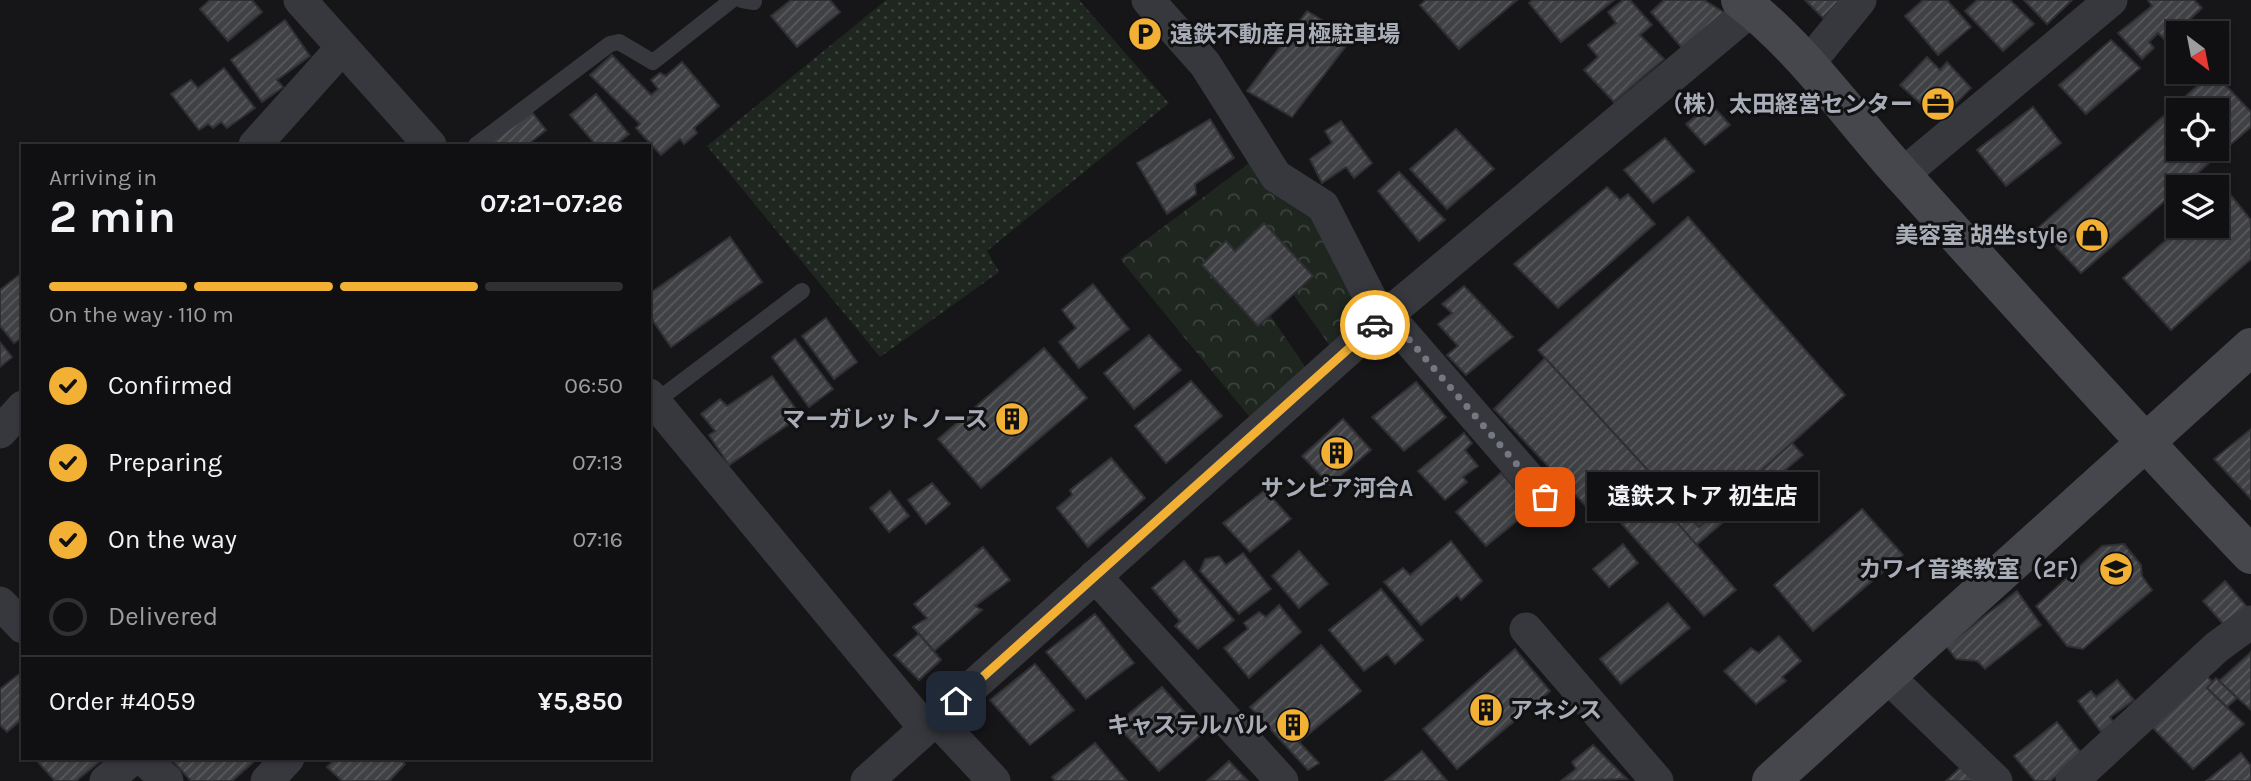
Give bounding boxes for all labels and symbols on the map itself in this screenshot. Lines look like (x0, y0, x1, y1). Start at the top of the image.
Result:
parking icon: 遠鉄不動産月極駐車場 (1126, 15, 1164, 53)
place label: 遠鉄不動産月極駐車場 (1170, 21, 1400, 48)
north arrow (2166, 21, 2230, 84)
office icon: （株）太田経営センター (1919, 85, 1957, 123)
place label: （株）太田経営センター (1660, 91, 1913, 118)
shop icon: 美容室 胡坐style (2073, 216, 2111, 254)
place label: 美容室 胡坐style (1895, 222, 2068, 249)
courier (1340, 290, 1410, 360)
building icon: マーガレットノース (993, 400, 1031, 438)
place label: マーガレットノース (782, 406, 988, 433)
building icon: サンピア河合A (1318, 434, 1356, 472)
pin (1515, 467, 1575, 527)
callout: 遠鉄ストア 初生店 (1587, 472, 1818, 522)
place label: サンピア河合A (1261, 475, 1413, 502)
school or university icon: カワイ音楽教室（2F） (2097, 550, 2135, 588)
place label: カワイ音楽教室（2F） (1859, 556, 2092, 583)
pin (926, 671, 986, 731)
building icon: アネシス (1467, 691, 1505, 729)
place label: アネシス (1510, 697, 1602, 724)
building icon: キャステルパル (1274, 706, 1312, 744)
place label: キャステルパル (1107, 712, 1268, 739)

